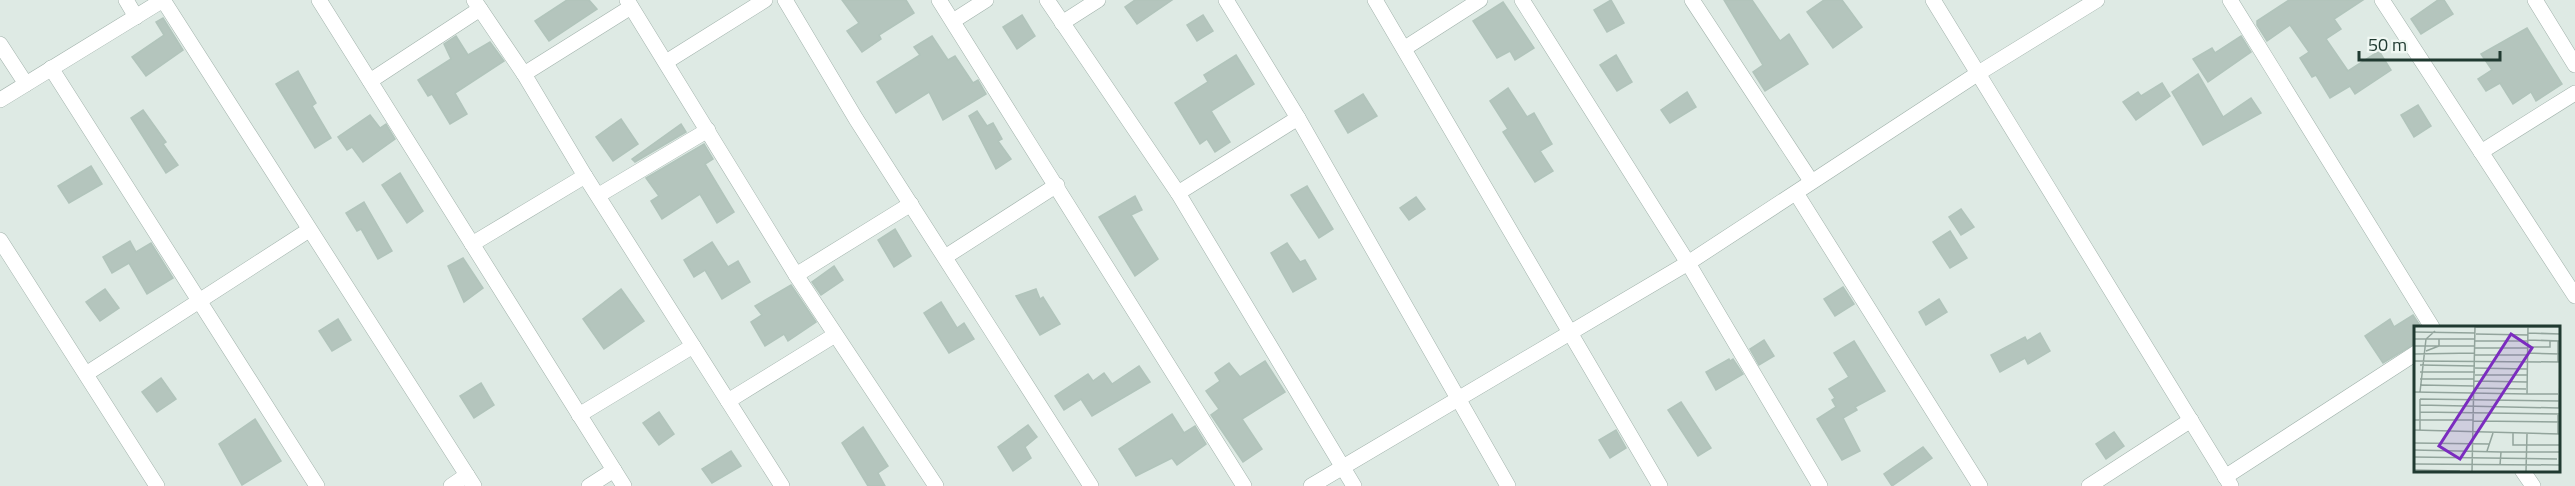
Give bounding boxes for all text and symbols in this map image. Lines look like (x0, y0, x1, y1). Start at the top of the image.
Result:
scale bar (2359, 24, 2500, 62)
text: 50 m (2368, 31, 2407, 58)
inset map (2414, 326, 2560, 471)

